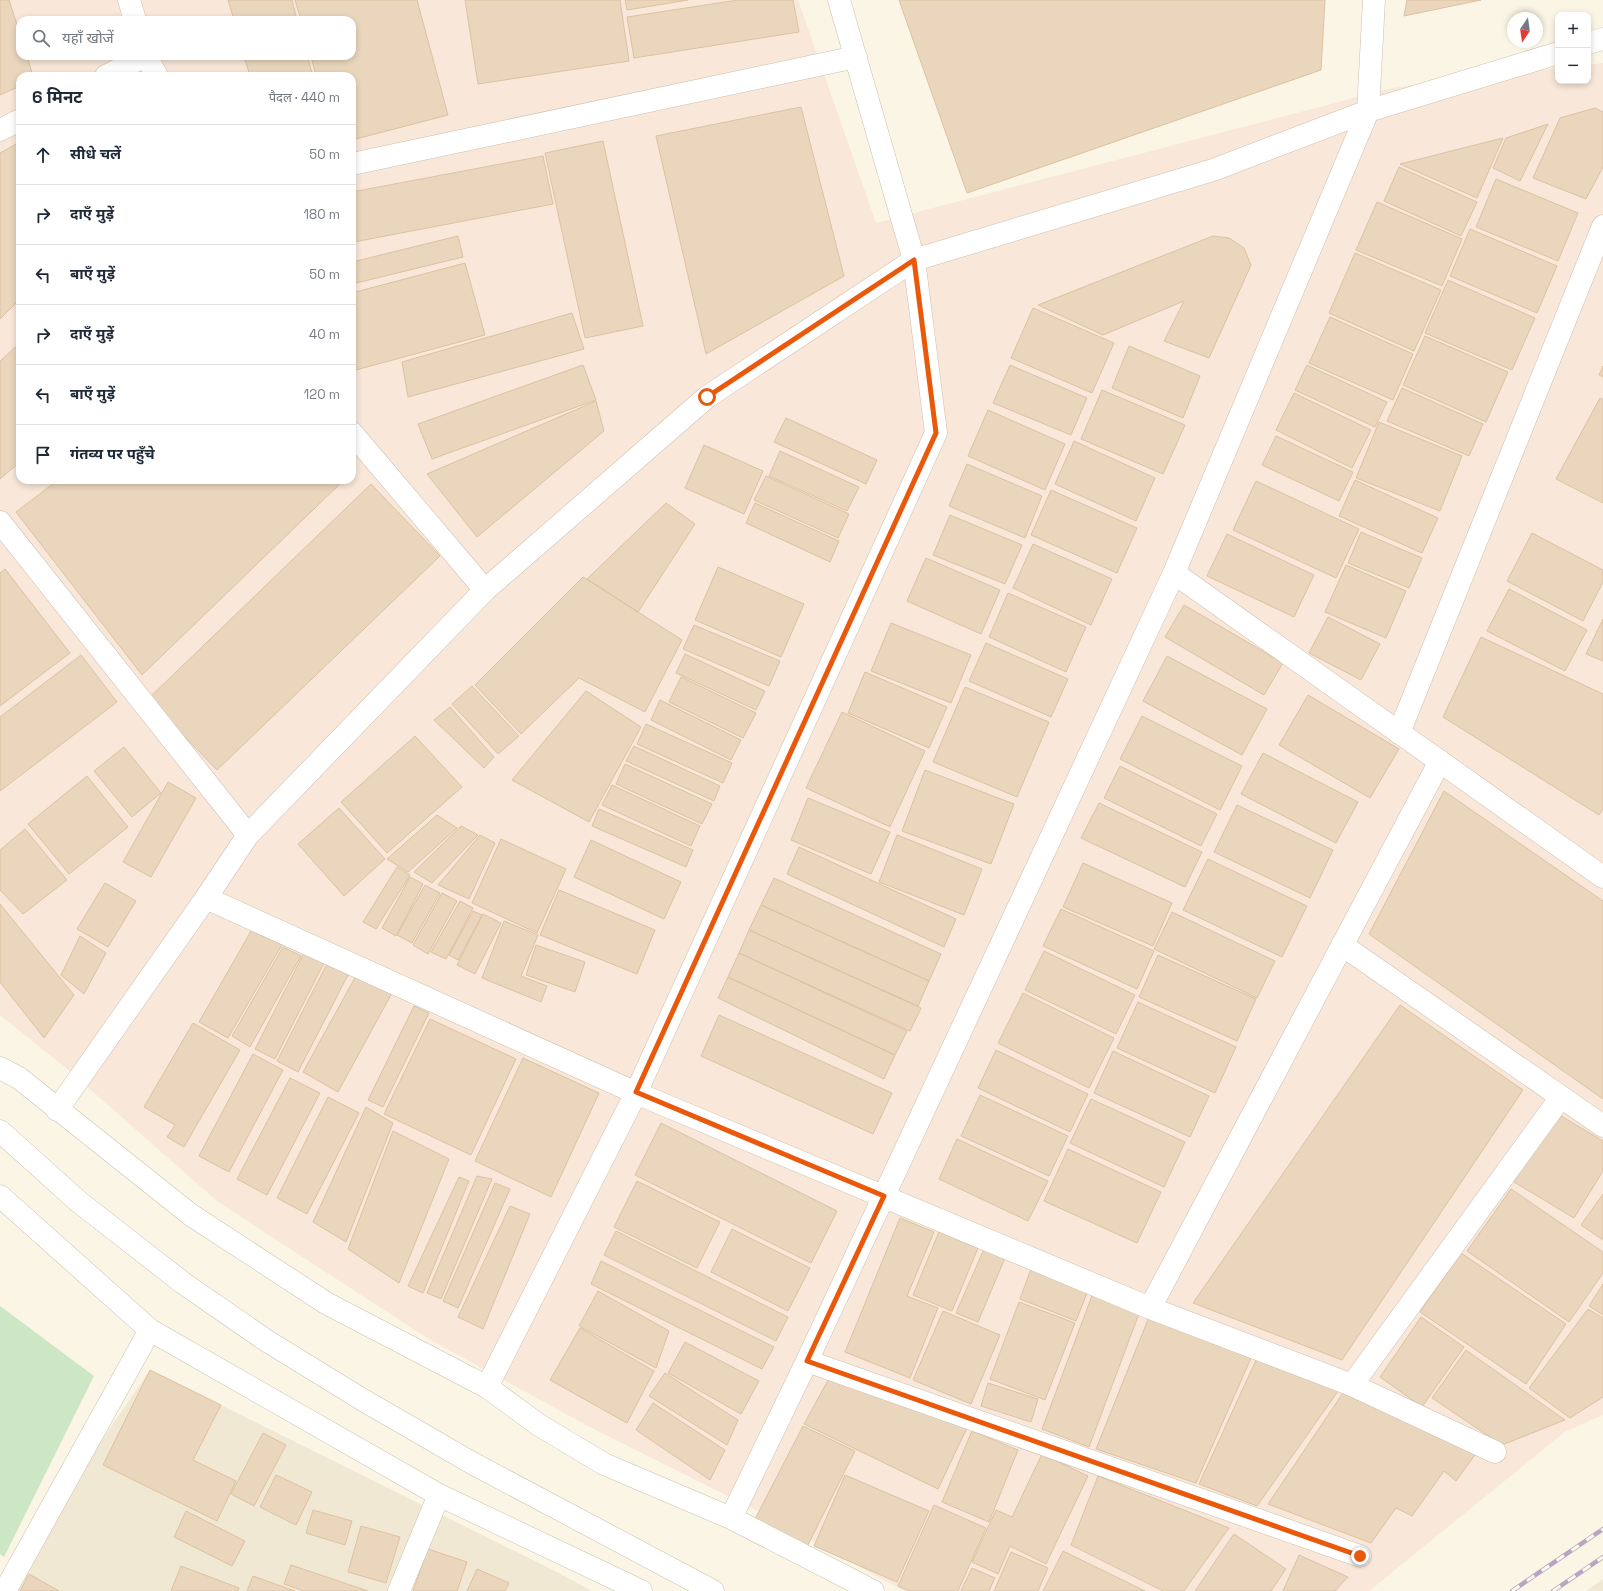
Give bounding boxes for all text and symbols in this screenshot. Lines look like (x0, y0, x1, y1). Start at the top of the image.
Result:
north arrow (1507, 12, 1543, 48)
map controls (1555, 12, 1591, 84)
button: + (1555, 12, 1591, 48)
search box (16, 16, 356, 60)
icon: search (30, 27, 52, 49)
text: यहाँ खोजें (62, 28, 114, 47)
button: − (1555, 48, 1591, 84)
text: 6 मिनट (32, 86, 83, 108)
text: पैदल · 440 m (269, 89, 340, 106)
icon: ahead (32, 144, 54, 166)
text: सीधे चलें (70, 144, 121, 163)
text: 50 m (309, 146, 340, 163)
icon: right (32, 204, 54, 226)
text: दाएँ मुड़ें (70, 204, 114, 223)
text: 180 m (304, 206, 340, 223)
icon: left (32, 264, 54, 286)
text: बाएँ मुड़ें (70, 264, 115, 283)
text: 50 m (309, 266, 340, 283)
icon: right (32, 324, 54, 346)
text: दाएँ मुड़ें (70, 324, 114, 343)
text: 40 m (309, 326, 340, 343)
icon: left (32, 384, 54, 406)
text: बाएँ मुड़ें (70, 384, 115, 403)
text: 120 m (304, 386, 340, 403)
route start (698, 388, 716, 406)
icon: arrive (32, 444, 54, 466)
text: गंतव्य पर पहुँचे (70, 444, 155, 463)
route end (1351, 1547, 1369, 1565)

